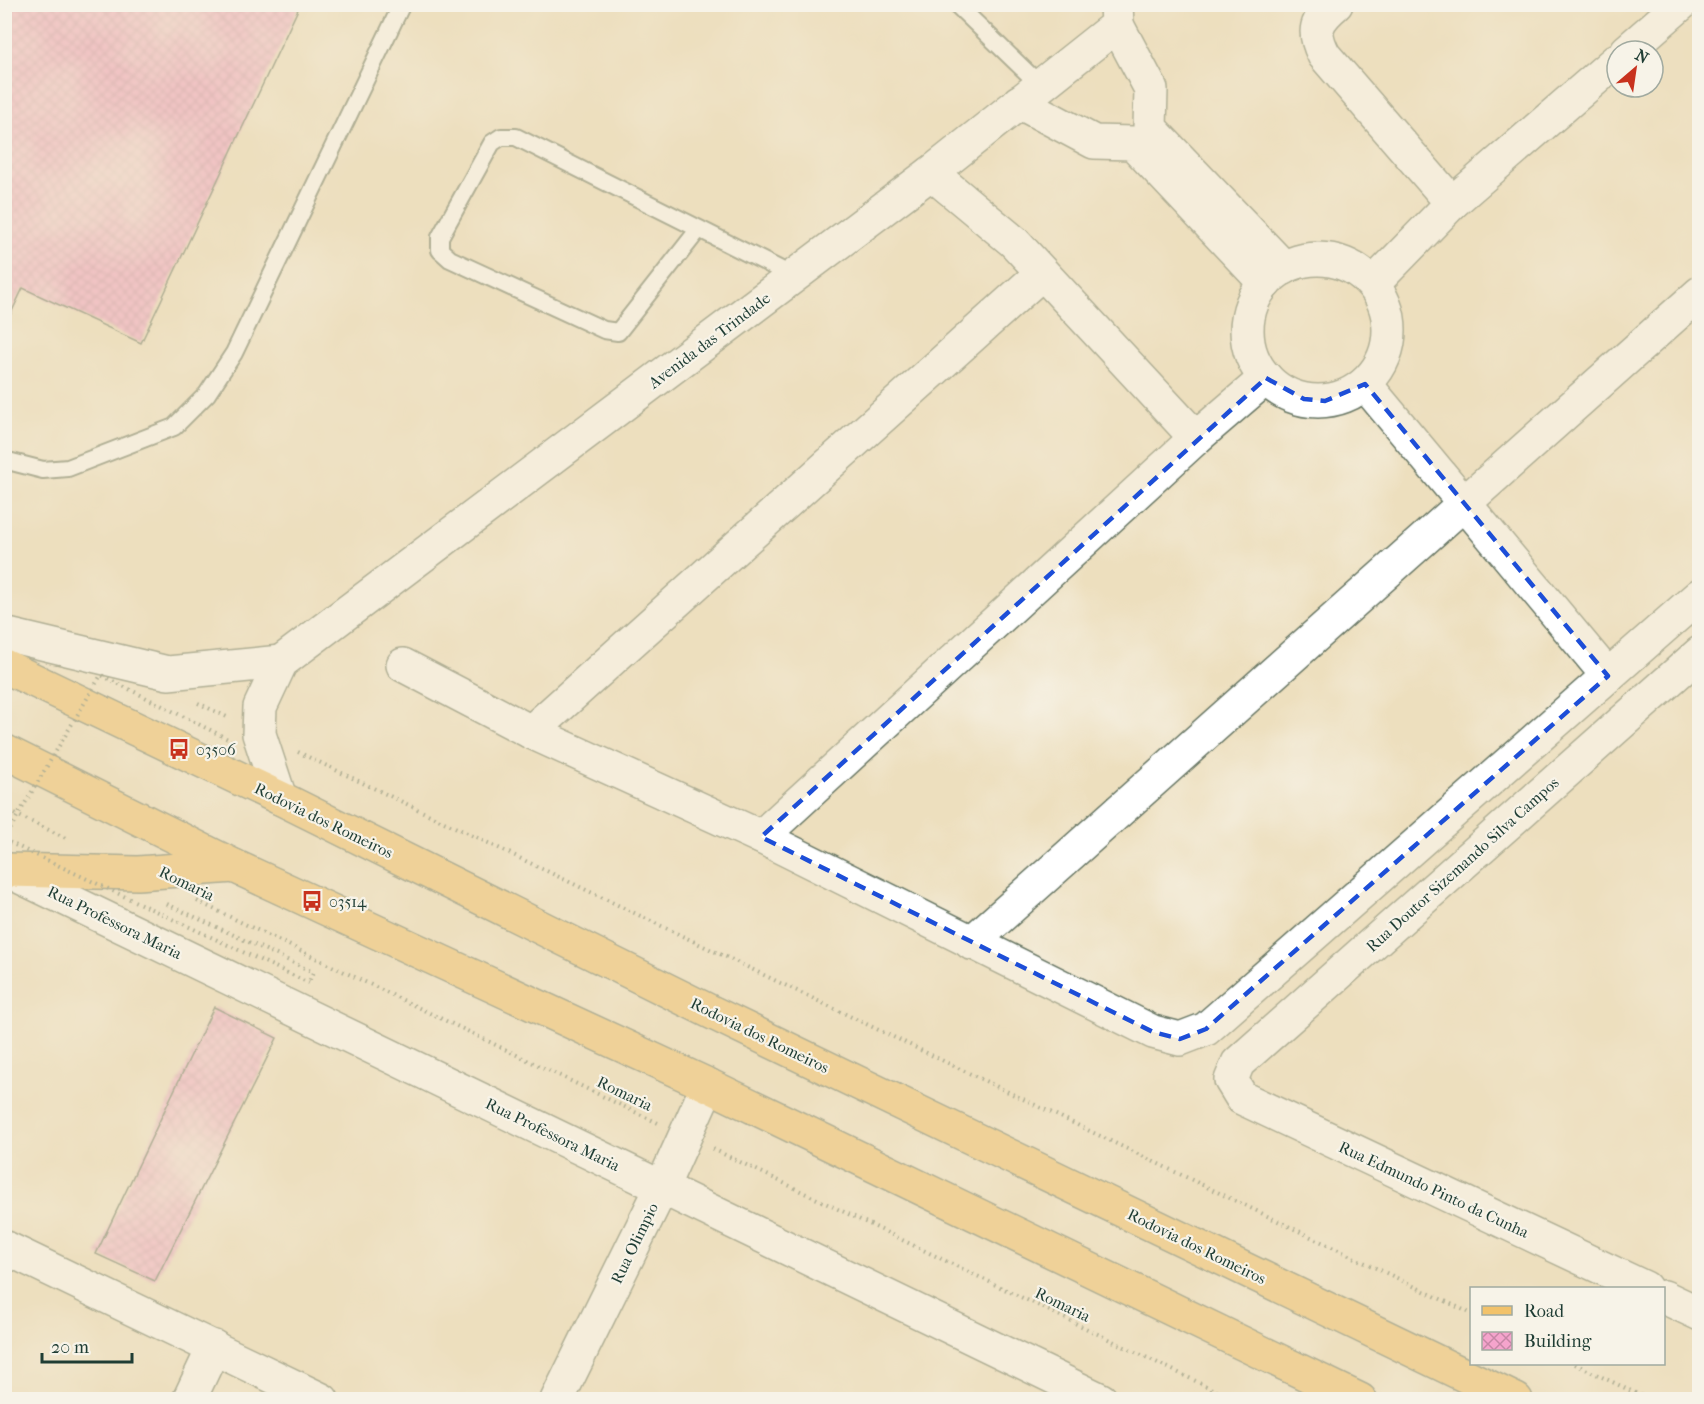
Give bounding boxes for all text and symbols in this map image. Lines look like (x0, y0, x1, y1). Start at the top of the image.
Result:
north arrow (1605, 39, 1665, 99)
text: N (1632, 45, 1653, 68)
street label: Avenida das Trindade (644, 288, 774, 393)
bus stop icon: 03506 (167, 737, 191, 761)
place label: 03506 (196, 740, 236, 759)
street label: Rua Doutor Sizemando Silva Campos (1362, 773, 1563, 956)
street label: Rodovia dos Romeiros (251, 779, 396, 862)
street label: Romaria (156, 862, 218, 905)
street label: Rua Professora Maria (45, 882, 186, 963)
bus stop icon: 03514 (300, 889, 324, 913)
place label: 03514 (329, 892, 367, 911)
street label: Rodovia dos Romeiros (687, 994, 832, 1077)
street label: Romaria (594, 1072, 656, 1115)
street label: Rua Professora Maria (483, 1094, 624, 1175)
street label: Rua Edmundo Pinto da Cunha (1336, 1137, 1532, 1242)
street label: Rua Olimpio (607, 1200, 662, 1287)
street label: Rodovia dos Romeiros (1124, 1205, 1269, 1288)
street label: Romaria (1032, 1283, 1094, 1326)
legend (1470, 1287, 1665, 1365)
text: Road (1524, 1301, 1564, 1322)
scale bar (42, 1326, 132, 1364)
text: Building (1524, 1331, 1592, 1352)
text: 20 m (51, 1337, 89, 1358)

